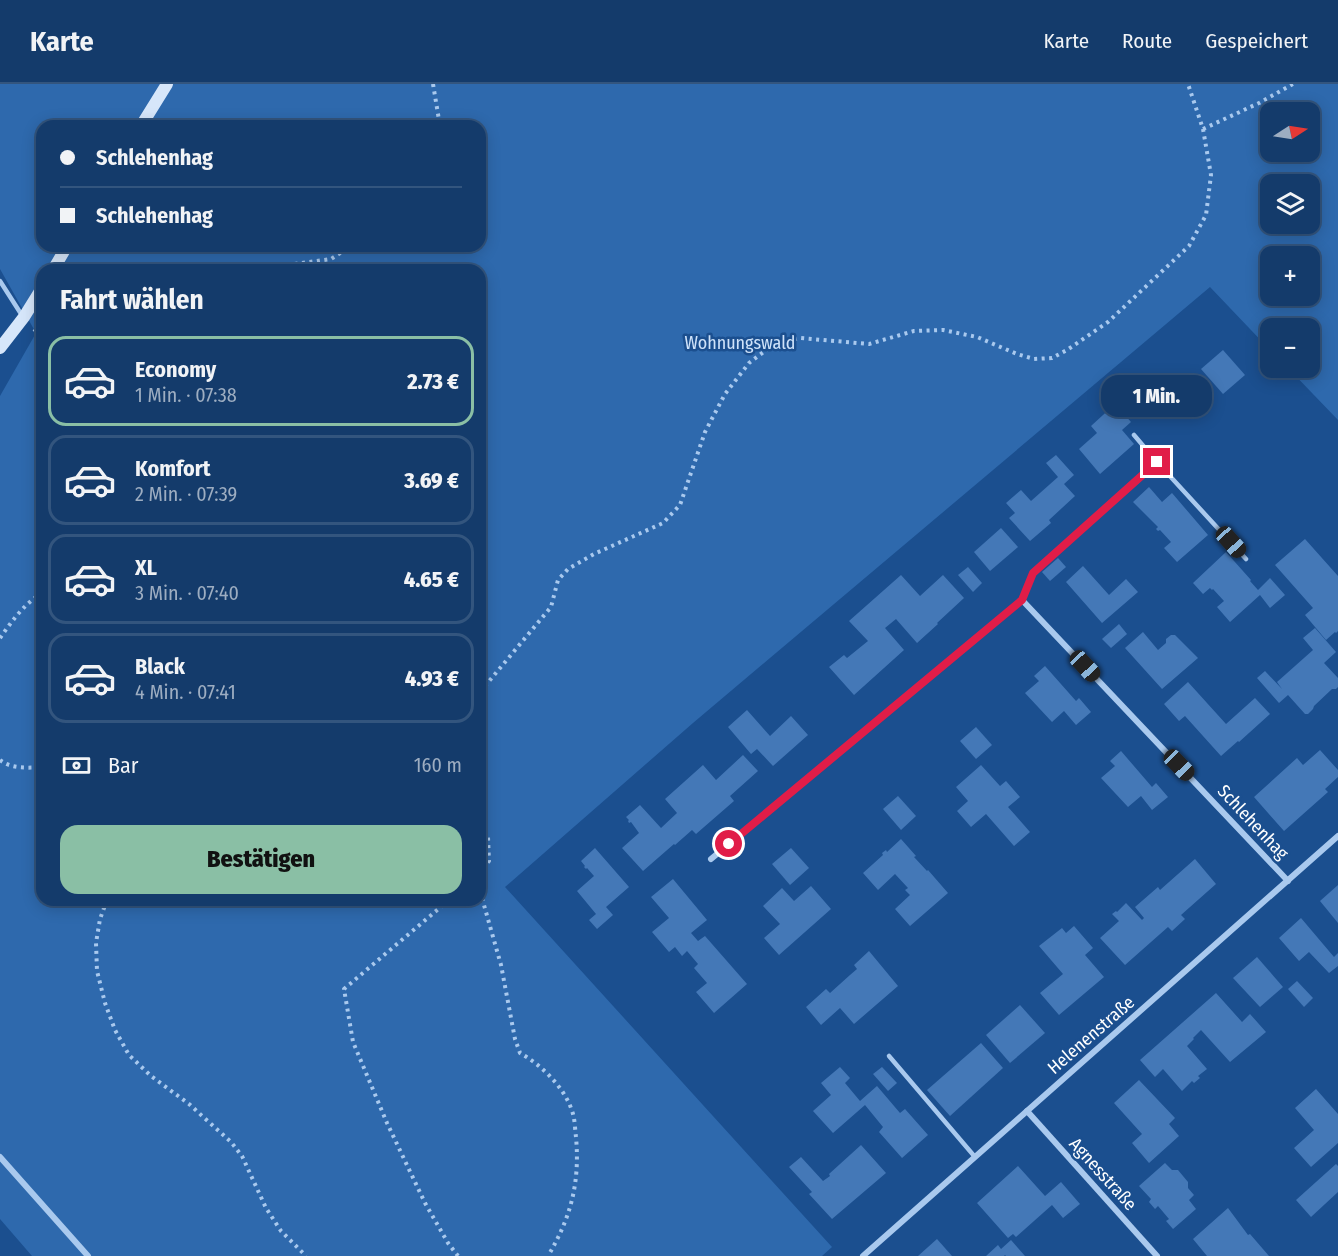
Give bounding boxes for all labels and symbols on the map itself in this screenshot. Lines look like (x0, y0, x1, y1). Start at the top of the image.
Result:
north arrow (1260, 102, 1320, 162)
park label: Wohnungswald (684, 332, 796, 354)
callout: 1 Min. (1102, 375, 1212, 417)
route end (1143, 448, 1170, 475)
car (1212, 523, 1250, 561)
car (1066, 647, 1104, 685)
car (1160, 746, 1198, 784)
street label: Schlehenhag (1213, 780, 1294, 864)
route start (715, 830, 742, 857)
street label: Helenenstraße (1043, 991, 1139, 1079)
street label: Agnesstraße (1065, 1133, 1142, 1215)

